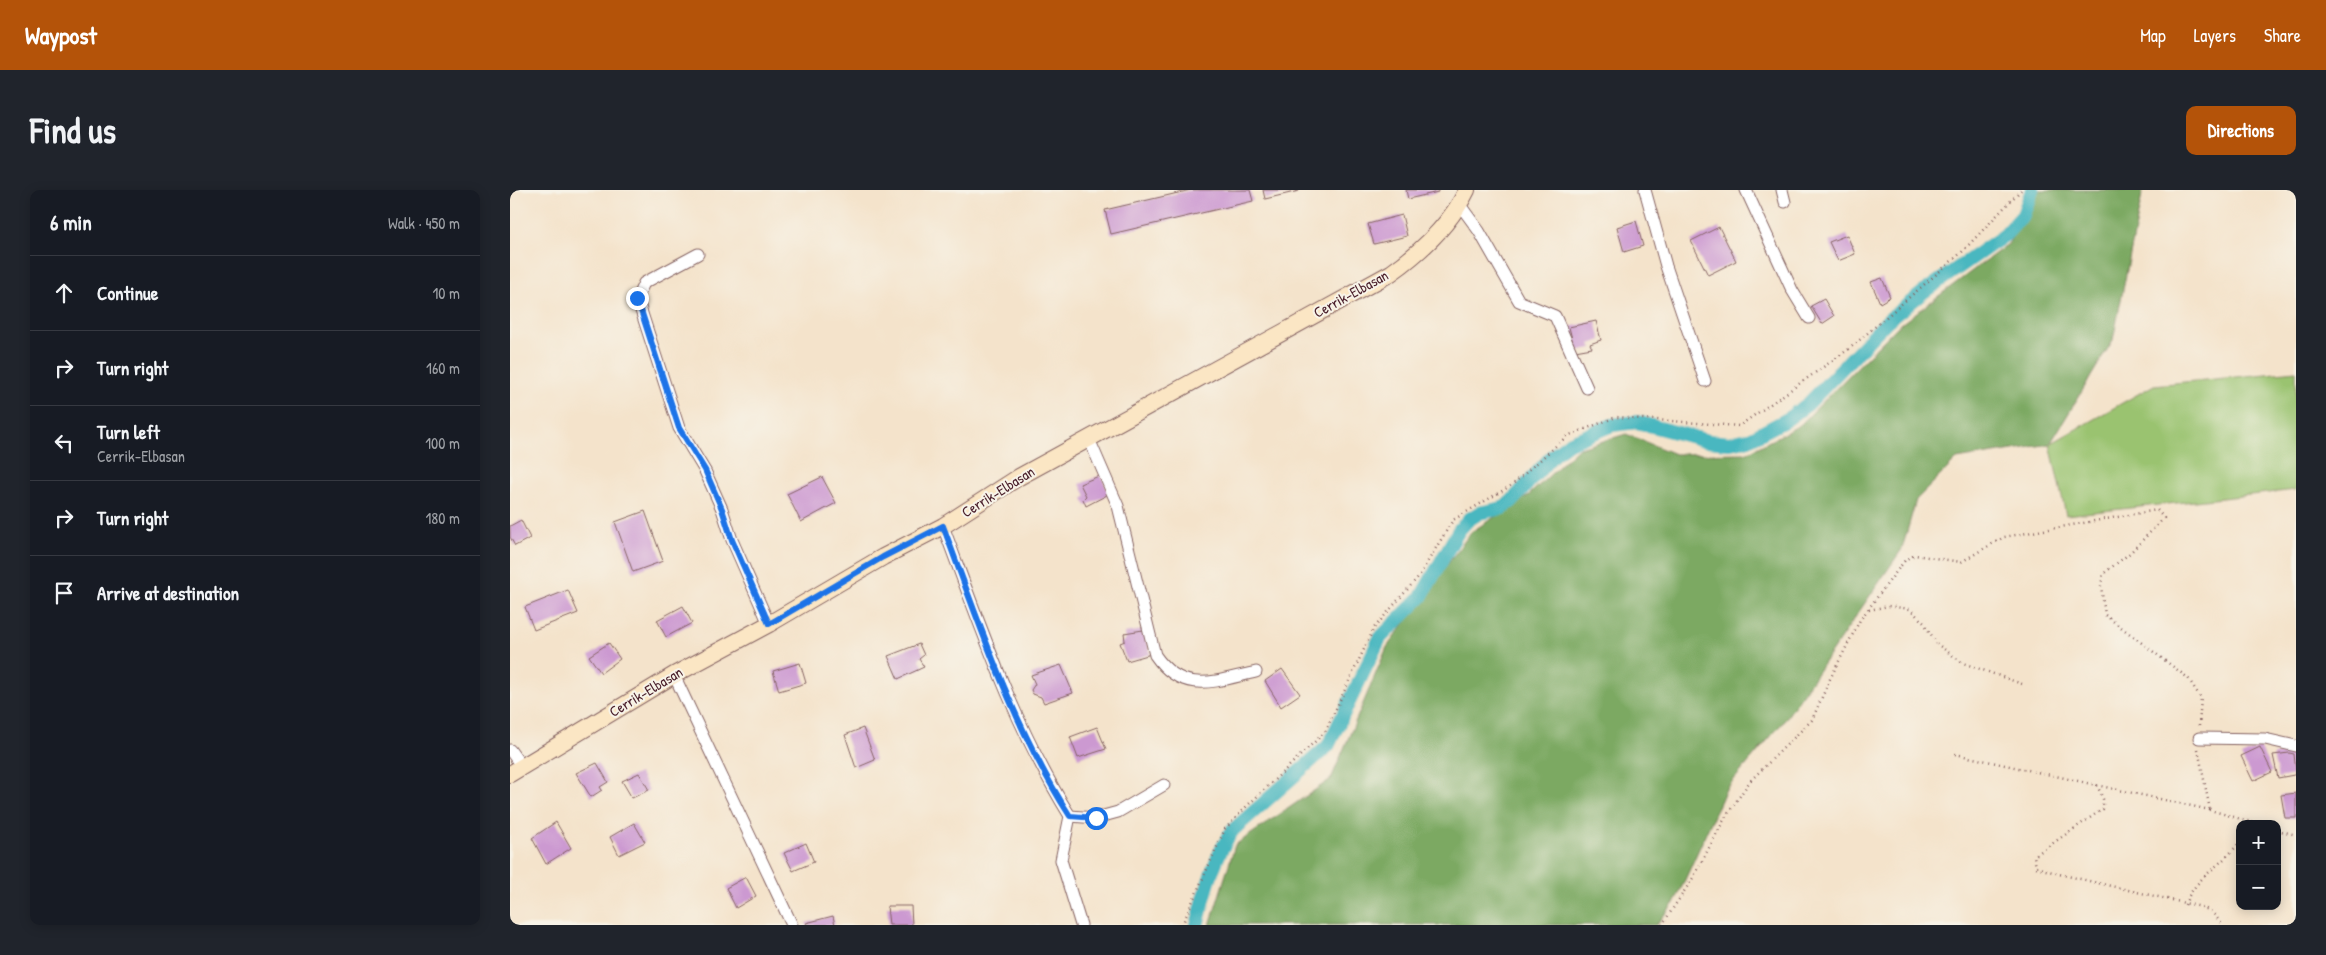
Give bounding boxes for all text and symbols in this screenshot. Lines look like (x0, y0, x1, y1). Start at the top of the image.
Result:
text: Waypost (25, 19, 97, 51)
text: Map (2140, 23, 2166, 48)
text: Layers (2194, 23, 2236, 48)
text: Share (2264, 23, 2301, 48)
button: Directions (2186, 106, 2296, 155)
text: Find us (30, 107, 116, 154)
text: 6 min (50, 208, 92, 237)
text: Walk · 450 m (388, 212, 460, 234)
street label: Cerrik-Elbasan (1310, 264, 1392, 323)
icon: ahead (50, 279, 78, 307)
text: Continue (97, 280, 158, 306)
text: 10 m (432, 282, 460, 304)
route end (626, 287, 649, 310)
icon: right (50, 354, 78, 382)
text: Turn right (97, 355, 168, 381)
text: 160 m (426, 357, 460, 379)
text: Turn left (97, 419, 160, 445)
icon: left (50, 429, 78, 457)
text: 100 m (425, 432, 460, 454)
text: Cerrik-Elbasan (97, 445, 185, 467)
street label: Cerrik-Elbasan (957, 461, 1038, 522)
icon: right (50, 504, 78, 532)
text: Turn right (97, 505, 168, 531)
text: 180 m (426, 507, 460, 529)
icon: arrive (50, 579, 78, 607)
text: Arrive at destination (97, 580, 239, 606)
street label: Cerrik-Elbasan (605, 661, 687, 722)
route start (1085, 807, 1108, 830)
map controls (2236, 820, 2281, 910)
button: + (2236, 820, 2281, 865)
button: − (2236, 865, 2281, 910)

